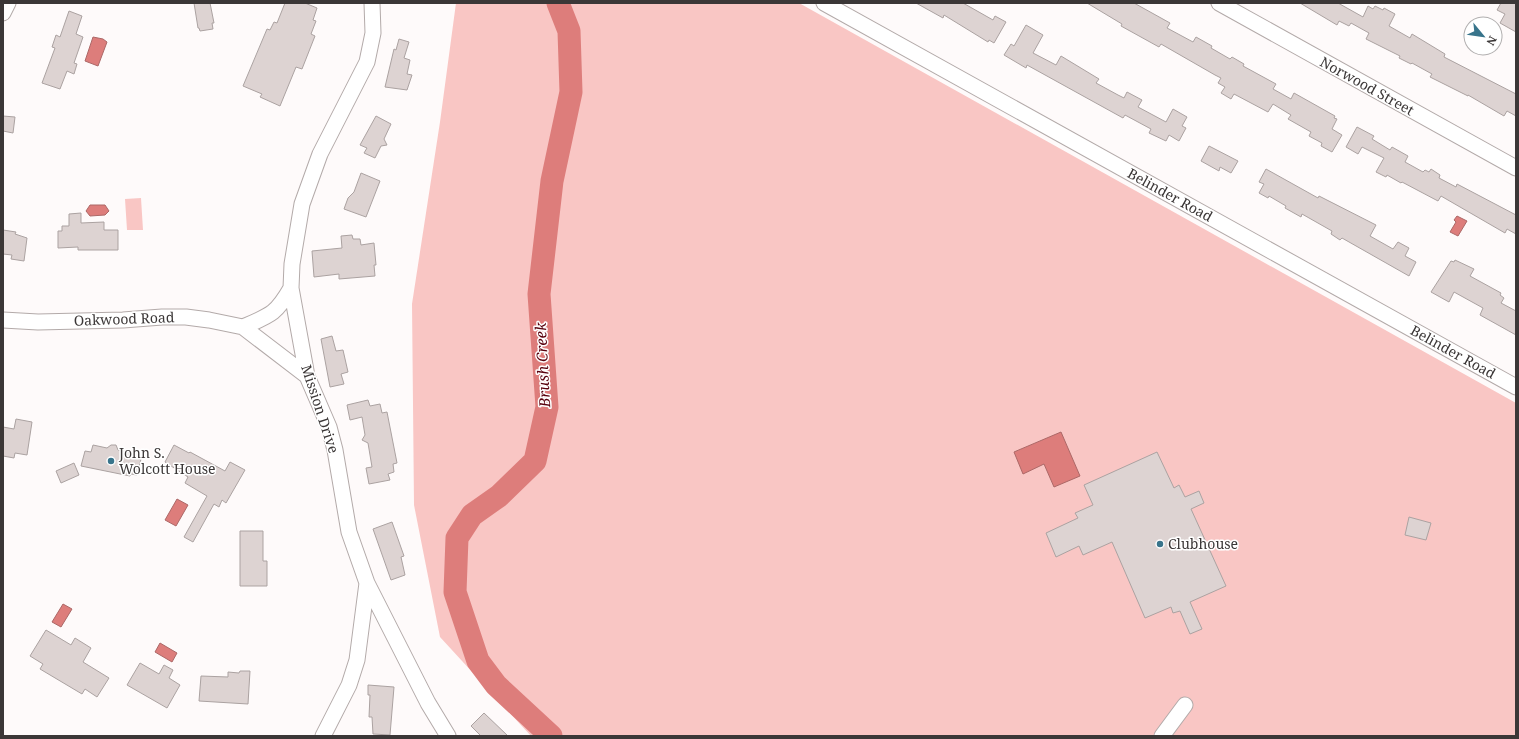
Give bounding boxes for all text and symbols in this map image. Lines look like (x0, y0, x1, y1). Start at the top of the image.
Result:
north arrow (1463, 16, 1503, 56)
text: N (1483, 34, 1501, 49)
street label: Norwood Street (1317, 52, 1418, 119)
street label: Belinder Road (1124, 163, 1217, 226)
street label: Oakwood Road (73, 307, 175, 330)
street label: Belinder Road (1407, 320, 1500, 383)
water label: Brush Creek (530, 322, 554, 409)
street label: Mission Drive (297, 362, 344, 456)
place label: John S. Wolcott House (118, 443, 216, 478)
marker: John S. Wolcott House (106, 456, 116, 466)
place label: Clubhouse (1168, 534, 1238, 553)
marker: Clubhouse (1155, 539, 1165, 549)

